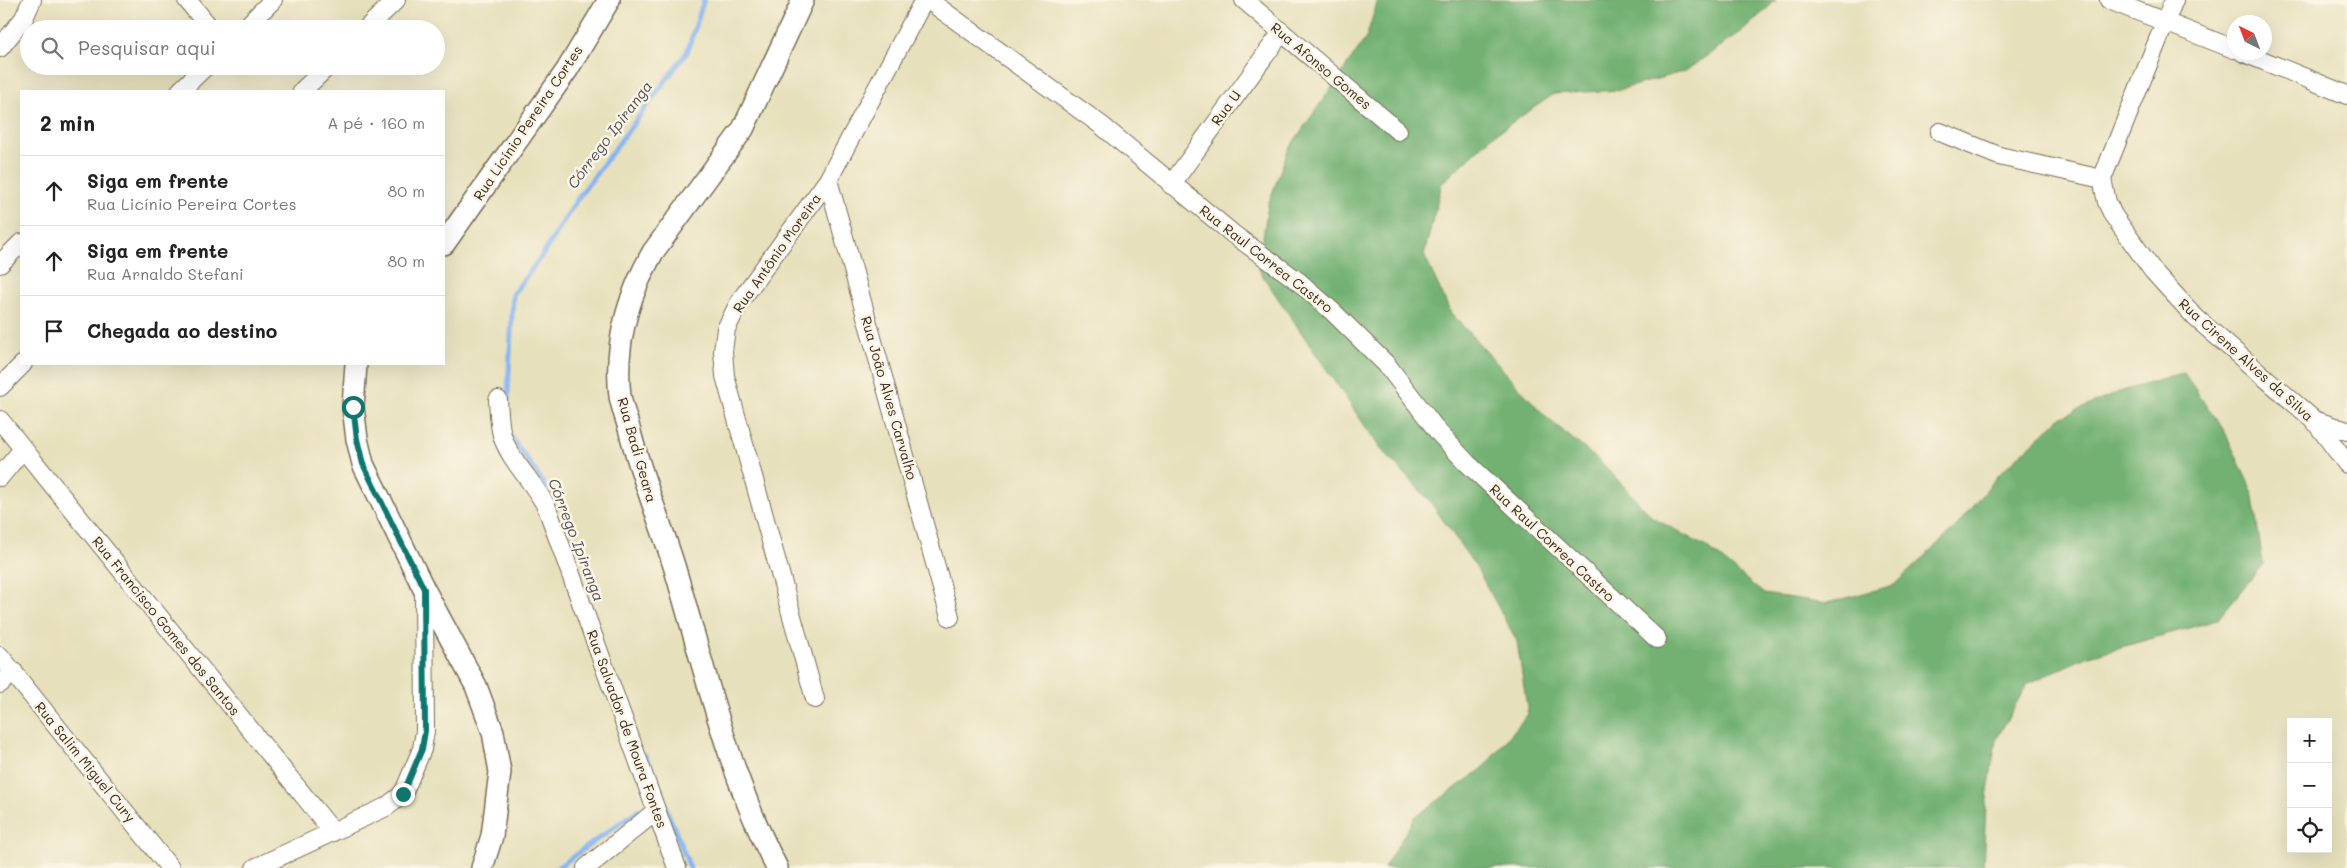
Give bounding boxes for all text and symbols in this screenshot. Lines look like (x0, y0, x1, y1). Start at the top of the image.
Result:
north arrow (2227, 15, 2272, 60)
street label: Rua Afonso Gomes (1267, 18, 1376, 113)
search box (20, 20, 445, 75)
icon: search (38, 34, 66, 62)
text: Pesquisar aqui (78, 35, 216, 60)
street label: Rua Licínio Pereira Cortes (468, 41, 587, 204)
water label: Córrego Ipiranga (562, 76, 656, 192)
street label: Rua U (1206, 86, 1245, 129)
text: 2 min (40, 109, 95, 136)
text: A pé · 160 m (327, 112, 425, 133)
text: Siga em frente (87, 168, 228, 193)
icon: ahead (40, 177, 68, 205)
text: 80 m (388, 180, 425, 201)
street label: Rua Antônio Moreira (728, 189, 825, 316)
text: Rua Licínio Pereira Cortes (87, 193, 297, 214)
street label: Rua Raul Correa Castro (1196, 201, 1337, 317)
text: Siga em frente (87, 238, 228, 263)
icon: ahead (40, 247, 68, 275)
text: 80 m (388, 250, 425, 271)
text: Rua Arnaldo Stefani (87, 263, 244, 284)
street label: Rua Cirene Alves da Silva (2175, 294, 2318, 425)
street label: Rua João Alves Carvalho (857, 314, 922, 482)
icon: arrive (40, 317, 68, 345)
text: Chegada ao destino (87, 318, 277, 343)
street label: Rua Badi Geara (613, 395, 662, 505)
route start (342, 396, 365, 419)
water label: Córrego Ipiranga (544, 475, 610, 604)
street label: Rua Raul Correa Castro (1486, 480, 1619, 606)
street label: Rua Francisco Gomes dos Santos (88, 532, 245, 719)
street label: Rua Salvador de Moura Fontes (583, 627, 672, 831)
street label: Rua Salim Miguel Cury (31, 698, 140, 826)
map controls (2287, 718, 2332, 853)
button: + (2287, 718, 2332, 763)
button: − (2287, 763, 2332, 808)
route end (392, 783, 415, 806)
button: locate (2287, 808, 2332, 853)

